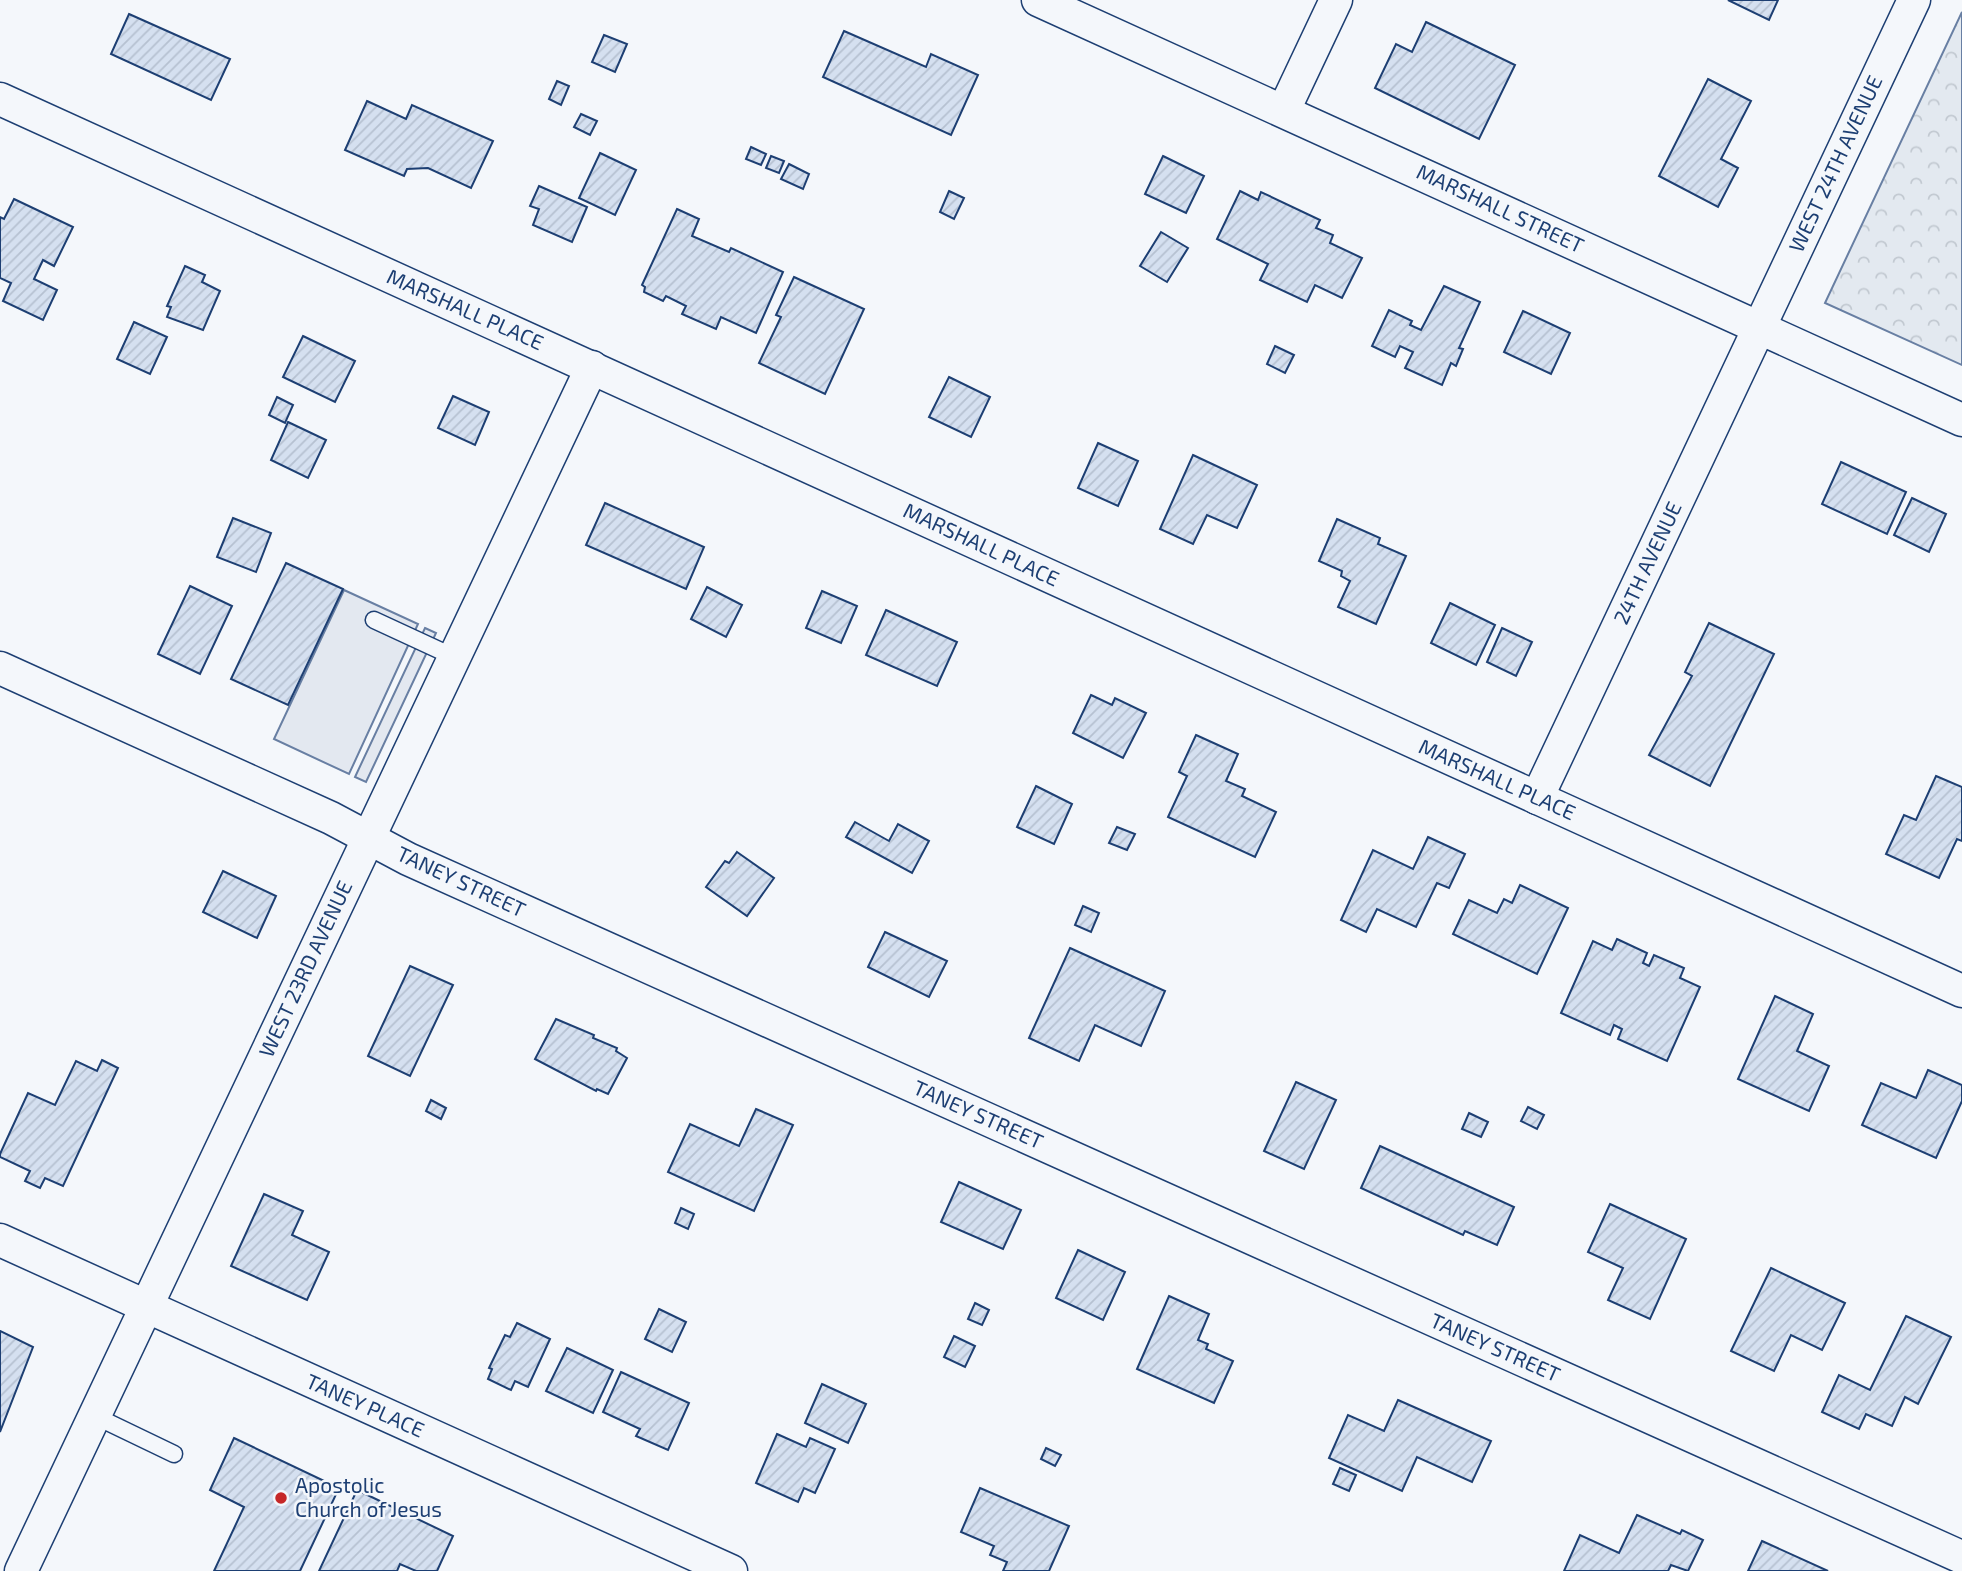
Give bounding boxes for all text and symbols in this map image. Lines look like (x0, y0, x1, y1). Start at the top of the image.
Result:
street label: WEST 24TH AVENUE (1783, 71, 1887, 256)
street label: MARSHALL STREET (1413, 158, 1588, 257)
street label: MARSHALL PLACE (383, 263, 548, 354)
street label: MARSHALL PLACE (900, 497, 1064, 591)
street label: 24TH AVENUE (1607, 497, 1686, 628)
street label: MARSHALL PLACE (1415, 733, 1580, 824)
street label: TANEY STREET (393, 840, 530, 921)
street label: WEST 23RD AVENUE (253, 876, 357, 1061)
street label: TANEY STREET (910, 1074, 1047, 1153)
street label: TANEY STREET (1427, 1307, 1564, 1386)
street label: TANEY PLACE (303, 1367, 428, 1442)
place label: Apostolic Church of Jesus (295, 1472, 442, 1521)
marker: Apostolic Church of Jesus (273, 1490, 289, 1506)

